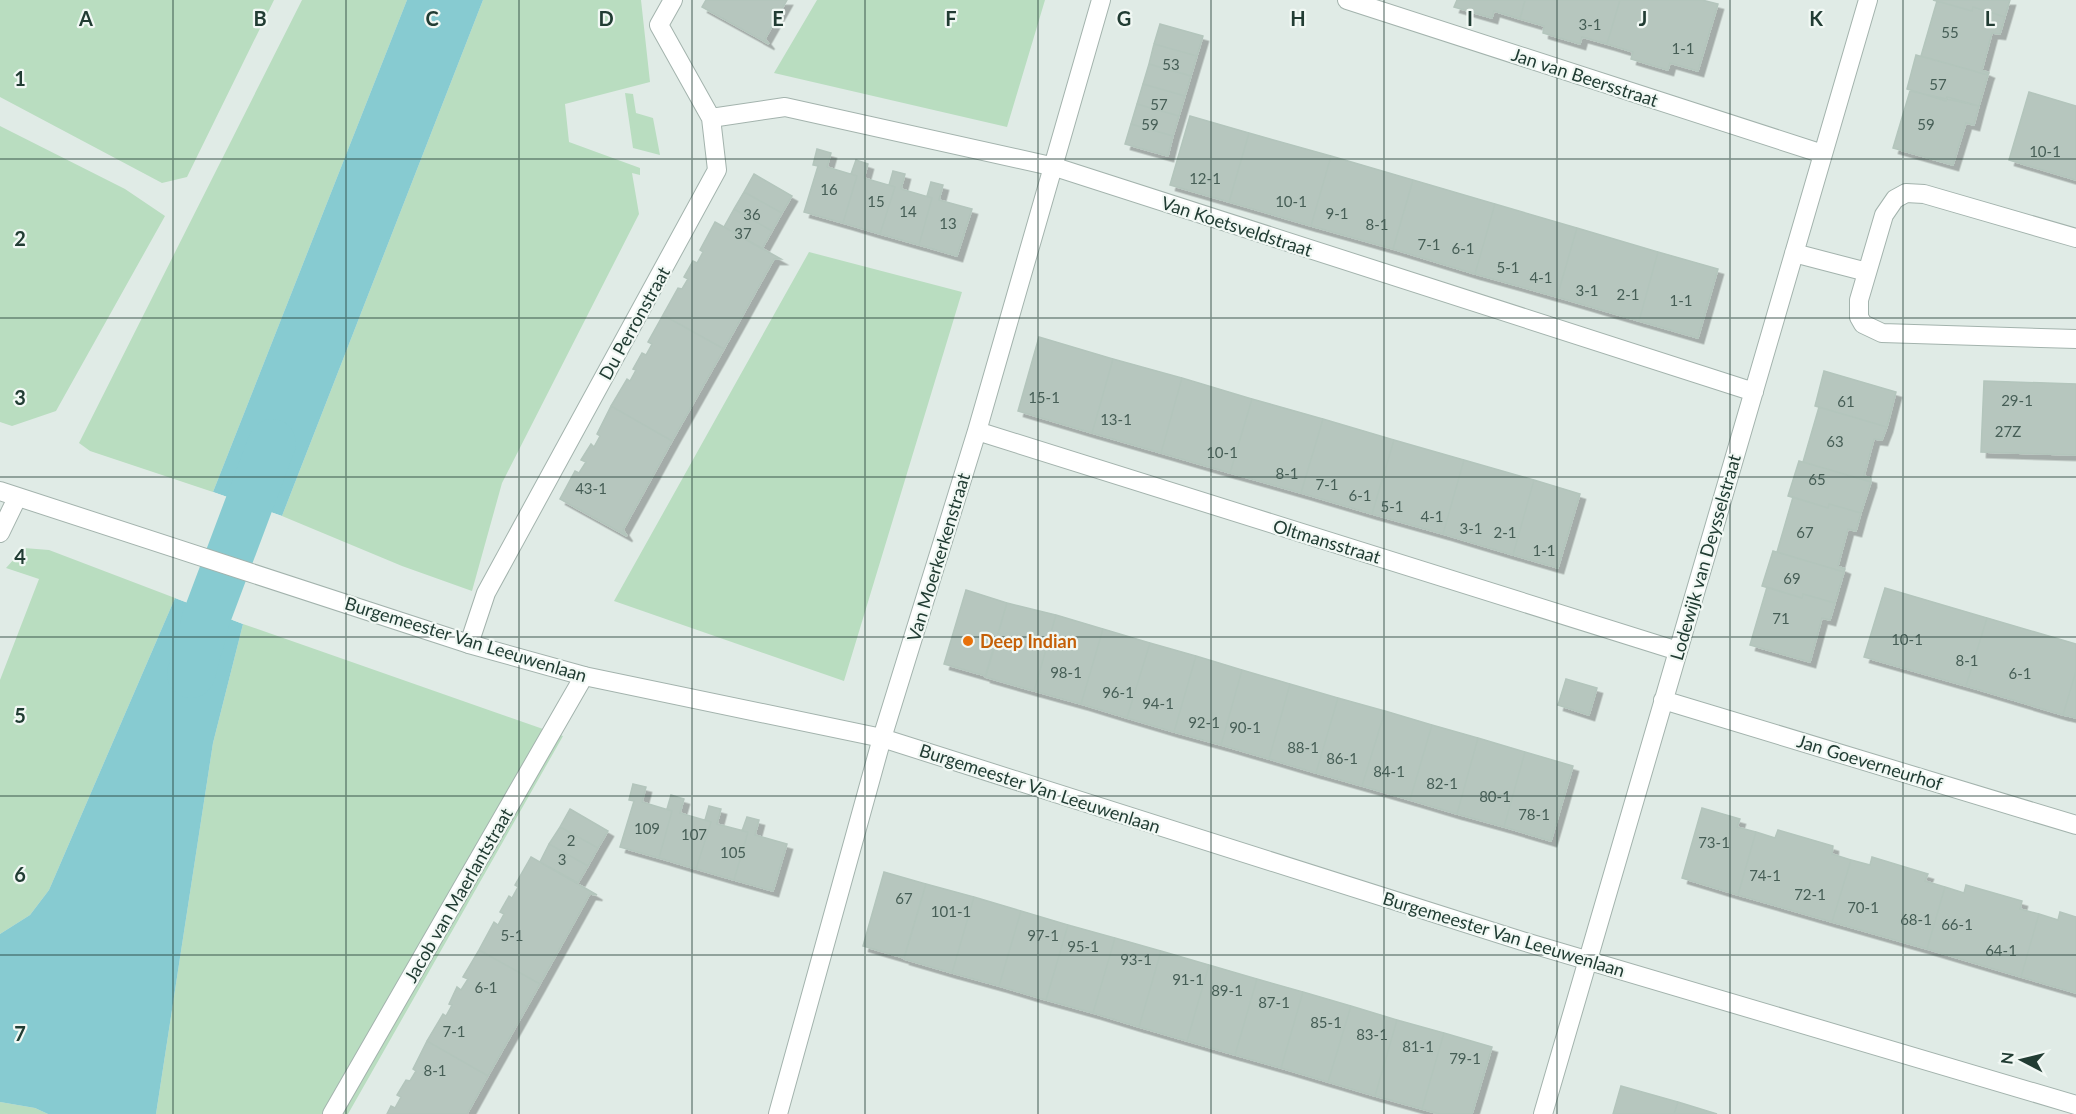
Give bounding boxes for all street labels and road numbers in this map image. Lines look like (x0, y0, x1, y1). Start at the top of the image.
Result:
street label: Jan van Beersstraat (1509, 43, 1662, 111)
street label: Van Koetsveldstraat (1159, 191, 1316, 261)
street label: Du Perronstraat (594, 262, 674, 383)
street label: Lodewijk van Deysselstraat (1665, 451, 1745, 663)
street label: Van Moerkerkenstraat (902, 470, 974, 644)
street label: Oltmansstraat (1271, 514, 1384, 568)
street label: Burgemeester Van Leeuwenlaan (342, 592, 590, 686)
street label: Jan Goeverneurhof (1795, 729, 1946, 795)
street label: Burgemeester Van Leeuwenlaan (917, 739, 1163, 837)
street label: Jacob van Maerlantstraat (399, 803, 517, 986)
street label: Burgemeester Van Leeuwenlaan (1380, 887, 1628, 981)

